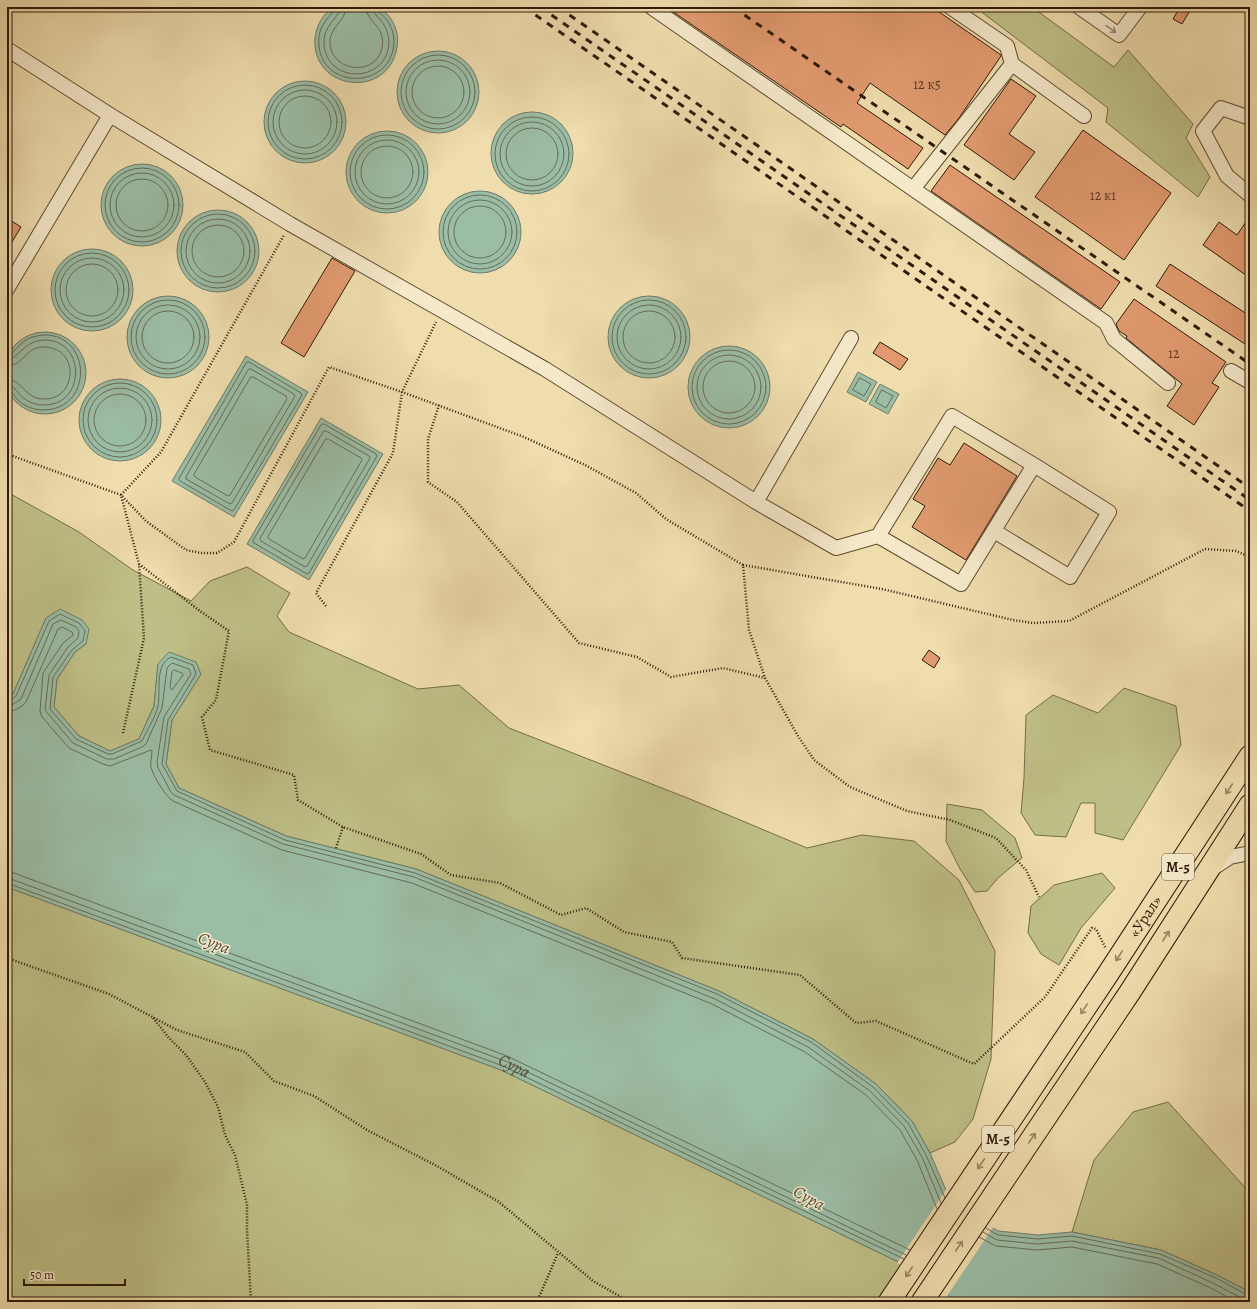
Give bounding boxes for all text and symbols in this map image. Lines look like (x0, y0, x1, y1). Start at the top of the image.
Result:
one-way arrow (1105, 25, 1116, 33)
house number: 12 к5 (913, 75, 941, 94)
house number: 12 к1 (1090, 186, 1116, 205)
house number: 12 (1168, 344, 1180, 363)
one-way arrow (1224, 783, 1232, 795)
road number: М-5 (1162, 854, 1194, 880)
street label: «Урал» (1124, 891, 1167, 942)
water label: Сура (194, 926, 234, 960)
one-way arrow (1162, 931, 1170, 942)
one-way arrow (1115, 951, 1123, 962)
one-way arrow (1080, 1003, 1088, 1014)
water label: Сура (495, 1048, 534, 1083)
road number: М-5 (982, 1126, 1014, 1152)
one-way arrow (1028, 1133, 1036, 1144)
one-way arrow (977, 1158, 985, 1169)
water label: Сура (789, 1180, 829, 1216)
one-way arrow (955, 1241, 963, 1252)
scale bar (24, 1261, 125, 1287)
one-way arrow (905, 1266, 913, 1277)
text: 50 m (30, 1267, 54, 1283)

